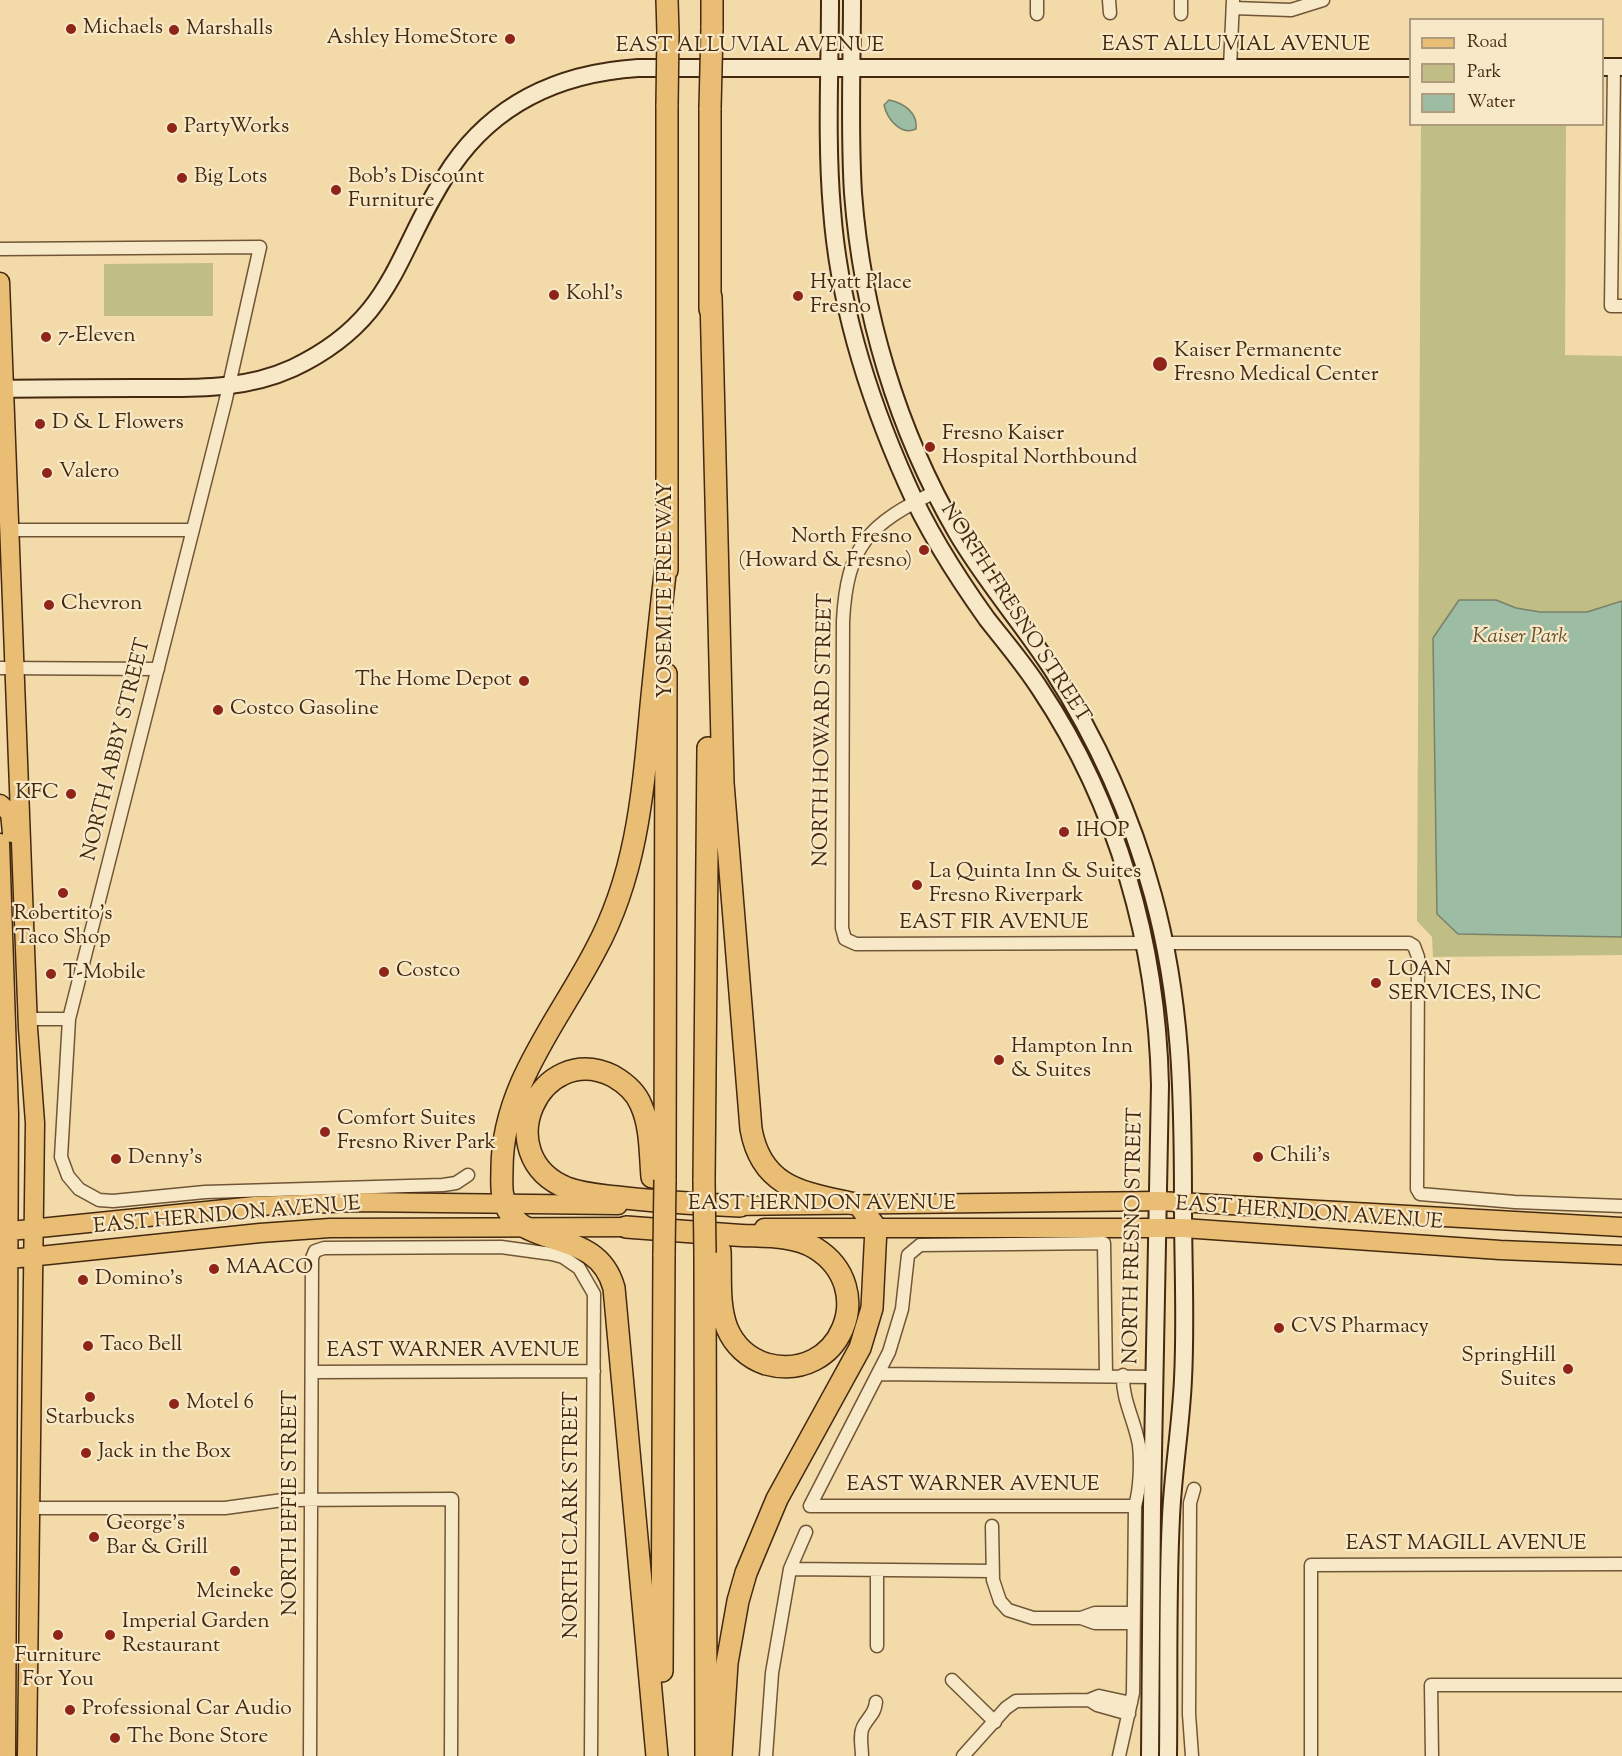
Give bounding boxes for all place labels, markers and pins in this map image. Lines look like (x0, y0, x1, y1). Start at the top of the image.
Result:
place label: Michaels (83, 16, 163, 42)
place label: Marshalls (186, 17, 273, 43)
marker: Michaels (64, 22, 78, 36)
marker: Marshalls (167, 23, 181, 37)
place label: Ashley HomeStore (326, 26, 498, 52)
marker: Ashley HomeStore (503, 32, 517, 46)
place label: PartyWorks (184, 115, 289, 141)
marker: PartyWorks (165, 121, 179, 135)
place label: Big Lots (194, 165, 267, 191)
place label: Bob's Discount Furniture (348, 165, 484, 215)
marker: Big Lots (175, 171, 189, 185)
marker: Bob's Discount Furniture (329, 183, 343, 197)
place label: Hyatt Place Fresno (810, 271, 912, 321)
place label: Kohl's (566, 282, 623, 308)
marker: Kohl's (547, 288, 561, 302)
marker: Hyatt Place Fresno (791, 289, 805, 303)
place label: 7-Eleven (58, 324, 136, 350)
marker: 7-Eleven (39, 330, 53, 344)
place label: Kaiser Permanente Fresno Medical Center (1174, 339, 1379, 389)
marker: Kaiser Permanente Fresno Medical Center (1151, 355, 1169, 373)
place label: D & L Flowers (52, 411, 184, 437)
marker: D & L Flowers (33, 417, 47, 431)
place label: Fresno Kaiser Hospital Northbound (942, 422, 1137, 472)
marker: Fresno Kaiser Hospital Northbound (923, 440, 937, 454)
place label: Valero (59, 460, 119, 486)
marker: Valero (40, 466, 54, 480)
place label: North Fresno (Howard & Fresno) (738, 525, 912, 575)
marker: North Fresno (Howard & Fresno) (917, 543, 931, 557)
place label: Chevron (61, 592, 142, 618)
marker: Chevron (42, 598, 56, 612)
place label: The Home Depot (355, 668, 512, 694)
marker: The Home Depot (517, 674, 531, 688)
place label: Costco Gasoline (230, 697, 379, 723)
marker: Costco Gasoline (211, 703, 225, 717)
place label: KFC (15, 781, 59, 807)
marker: KFC (64, 787, 78, 801)
place label: IHOP (1076, 819, 1129, 845)
marker: IHOP (1057, 825, 1071, 839)
place label: La Quinta Inn & Suites Fresno Riverpark (929, 860, 1141, 910)
marker: La Quinta Inn & Suites Fresno Riverpark (910, 878, 924, 892)
marker: Robertito's Taco Shop (56, 886, 70, 900)
place label: Robertito's Taco Shop (13, 902, 113, 952)
place label: LOAN SERVICES, INC (1388, 958, 1541, 1008)
place label: Costco (396, 959, 460, 985)
place label: T-Mobile (63, 961, 146, 987)
marker: Costco (377, 965, 391, 979)
marker: T-Mobile (44, 967, 58, 981)
marker: LOAN SERVICES, INC (1369, 976, 1383, 990)
place label: Hampton Inn & Suites (1011, 1035, 1133, 1085)
marker: Hampton Inn & Suites (992, 1053, 1006, 1067)
place label: Comfort Suites Fresno River Park (337, 1107, 496, 1157)
marker: Comfort Suites Fresno River Park (318, 1125, 332, 1139)
place label: Chili's (1270, 1144, 1330, 1170)
place label: Denny's (128, 1146, 202, 1172)
marker: Chili's (1251, 1150, 1265, 1164)
marker: Denny's (109, 1152, 123, 1166)
place label: MAACO (226, 1256, 313, 1282)
marker: MAACO (207, 1262, 221, 1276)
place label: Domino's (95, 1267, 183, 1293)
marker: Domino's (76, 1273, 90, 1287)
place label: CVS Pharmacy (1291, 1315, 1429, 1341)
marker: CVS Pharmacy (1272, 1321, 1286, 1335)
place label: Taco Bell (100, 1333, 182, 1359)
marker: Taco Bell (81, 1339, 95, 1353)
place label: SpringHill Suites (1461, 1344, 1556, 1394)
marker: SpringHill Suites (1561, 1362, 1575, 1376)
marker: Starbucks (83, 1390, 97, 1404)
place label: Motel 6 (186, 1391, 254, 1417)
marker: Motel 6 (167, 1397, 181, 1411)
place label: Starbucks (45, 1406, 135, 1432)
place label: Jack in the Box (98, 1440, 231, 1466)
marker: Jack in the Box (79, 1446, 93, 1460)
place label: George's Bar & Grill (106, 1512, 208, 1562)
marker: George's Bar & Grill (87, 1530, 101, 1544)
marker: Meineke (228, 1564, 242, 1578)
place label: Meineke (196, 1580, 274, 1606)
place label: Imperial Garden Restaurant (122, 1610, 270, 1660)
marker: Furniture For You (51, 1628, 65, 1642)
marker: Imperial Garden Restaurant (103, 1628, 117, 1642)
place label: Furniture For You (15, 1644, 101, 1694)
place label: Professional Car Audio (82, 1697, 292, 1723)
marker: Professional Car Audio (63, 1703, 77, 1717)
place label: The Bone Store (127, 1725, 268, 1751)
marker: The Bone Store (108, 1731, 122, 1745)

